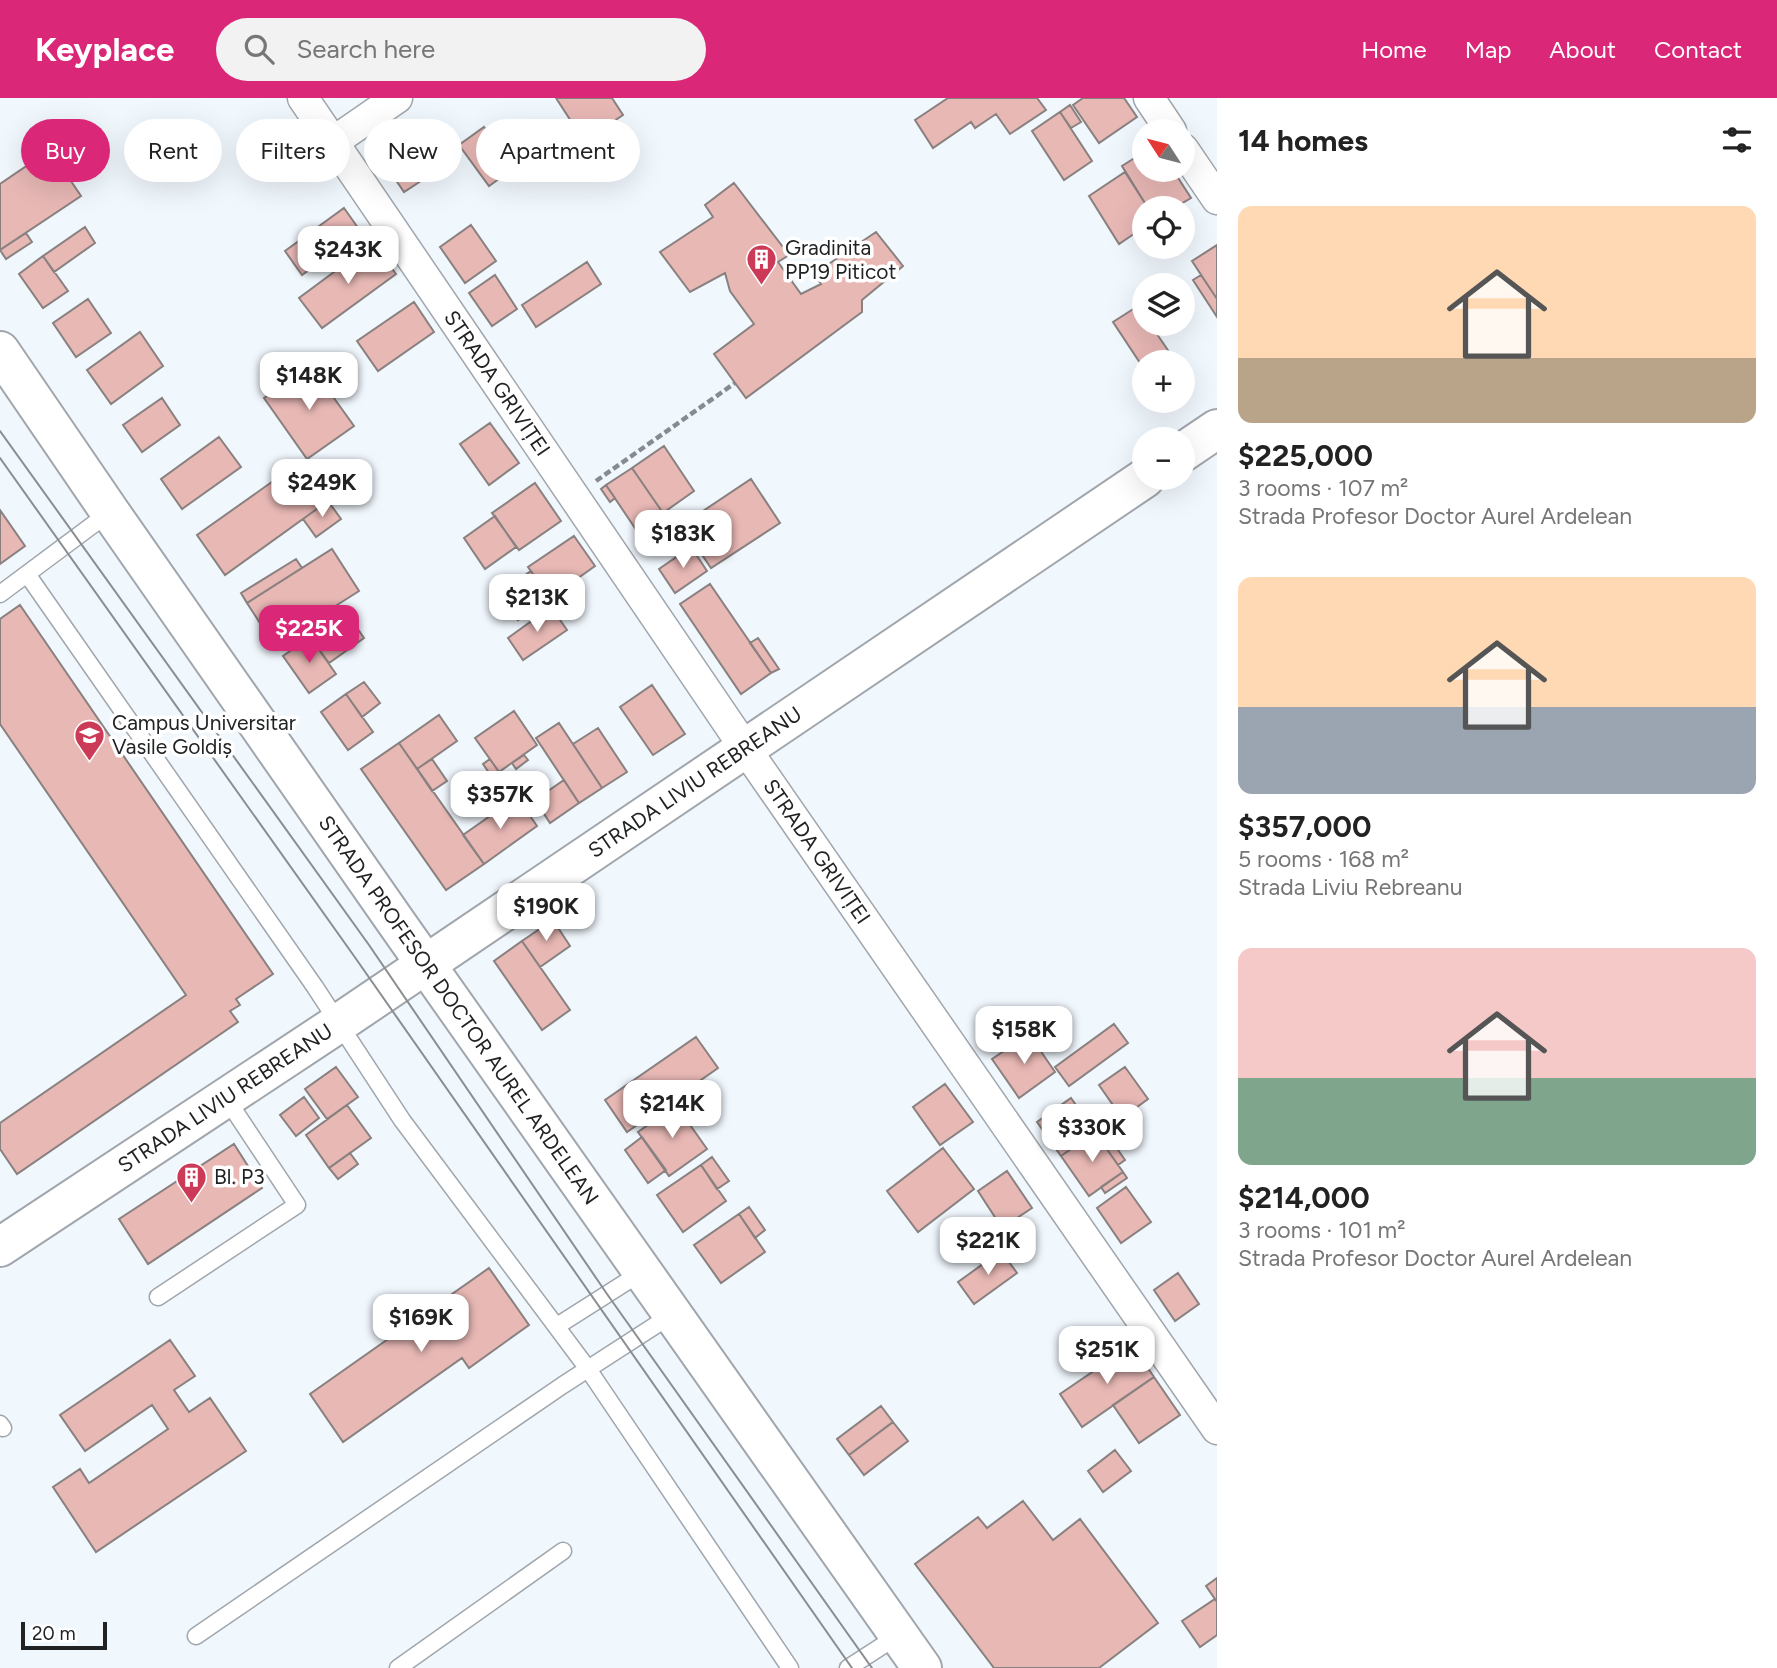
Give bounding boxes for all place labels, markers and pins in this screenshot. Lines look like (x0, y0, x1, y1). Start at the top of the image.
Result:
pin: $243K (299, 226, 397, 286)
place label: Gradinita PP19 Piticot (785, 235, 896, 284)
building icon: Gradinita PP19 Piticot (745, 243, 779, 287)
pin: $148K (260, 352, 358, 412)
pin: $249K (273, 460, 371, 519)
pin: $183K (634, 510, 732, 570)
pin: $213K (488, 574, 586, 634)
pin: $225K (260, 606, 358, 665)
place label: Campus Universitar Vasile Goldiș (112, 710, 296, 759)
school or university icon: Campus Universitar Vasile Goldiș (72, 718, 106, 762)
pin: $357K (451, 772, 549, 831)
pin: $190K (497, 884, 595, 943)
pin: $158K (975, 1006, 1073, 1066)
pin: $214K (623, 1080, 721, 1140)
pin: $330K (1043, 1104, 1141, 1164)
building icon: Bl. P3 (174, 1160, 208, 1204)
place label: Bl. P3 (214, 1164, 265, 1189)
pin: $221K (939, 1218, 1037, 1277)
pin: $169K (372, 1294, 470, 1354)
pin: $251K (1058, 1326, 1156, 1386)

